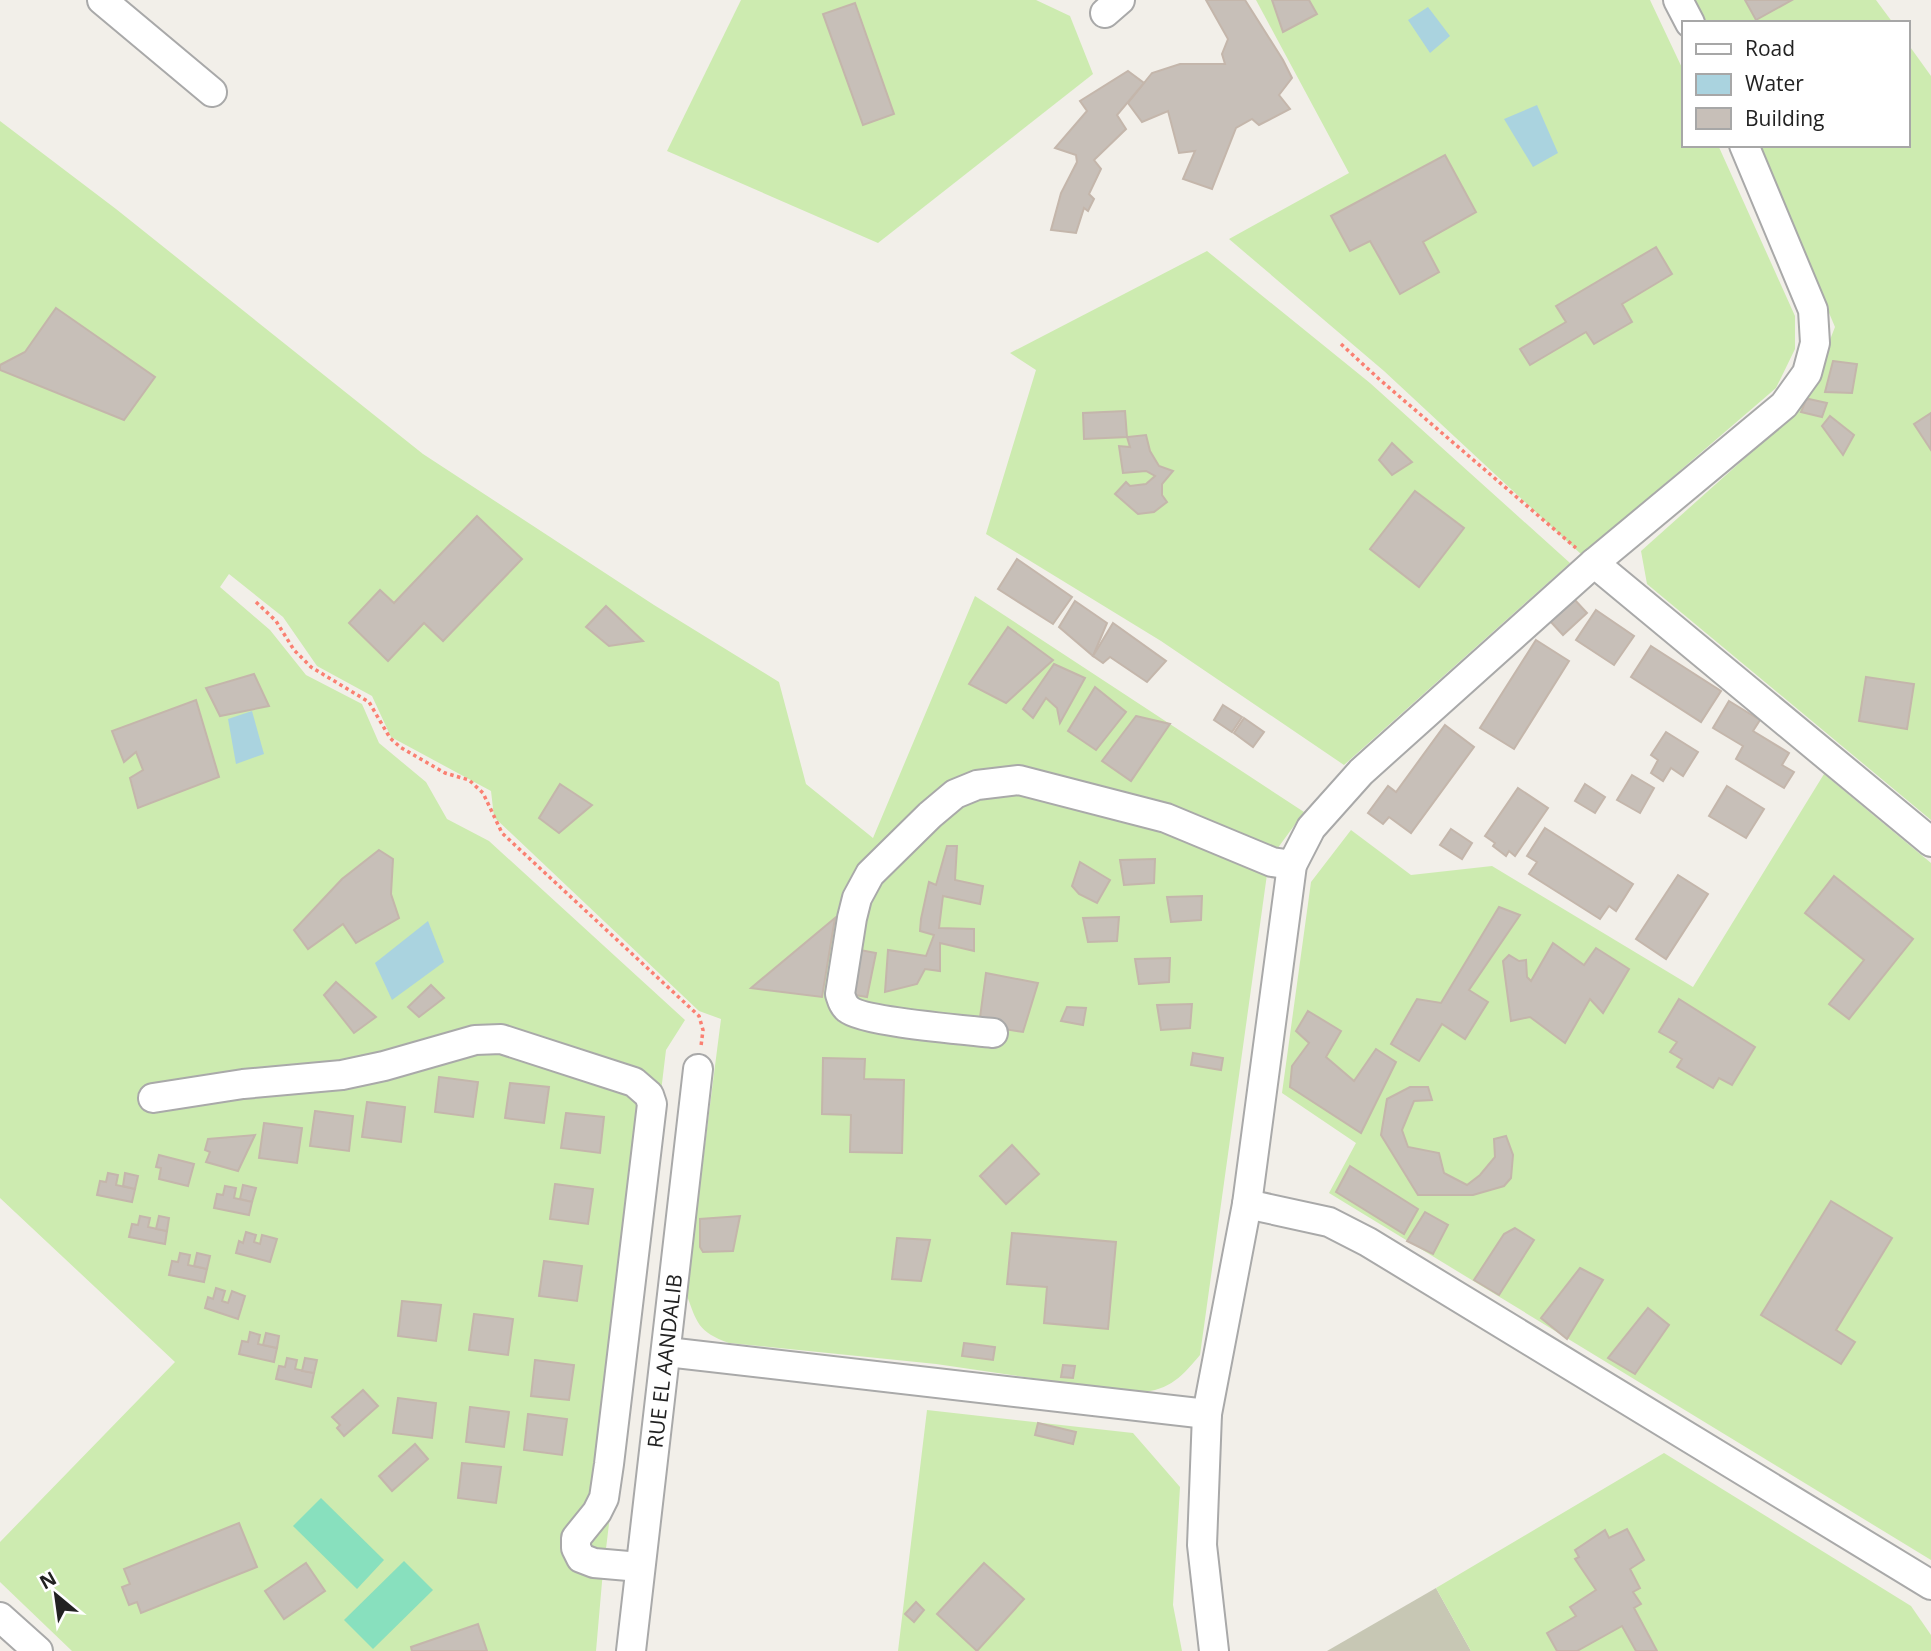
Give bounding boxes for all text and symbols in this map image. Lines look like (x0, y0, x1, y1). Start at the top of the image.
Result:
legend (1682, 21, 1910, 147)
text: Road (1745, 34, 1795, 62)
text: Water (1745, 69, 1804, 97)
text: Building (1745, 104, 1824, 132)
street label: RUE EL AANDALIB (640, 1272, 688, 1449)
north arrow (21, 1560, 91, 1630)
text: N (35, 1565, 61, 1595)

